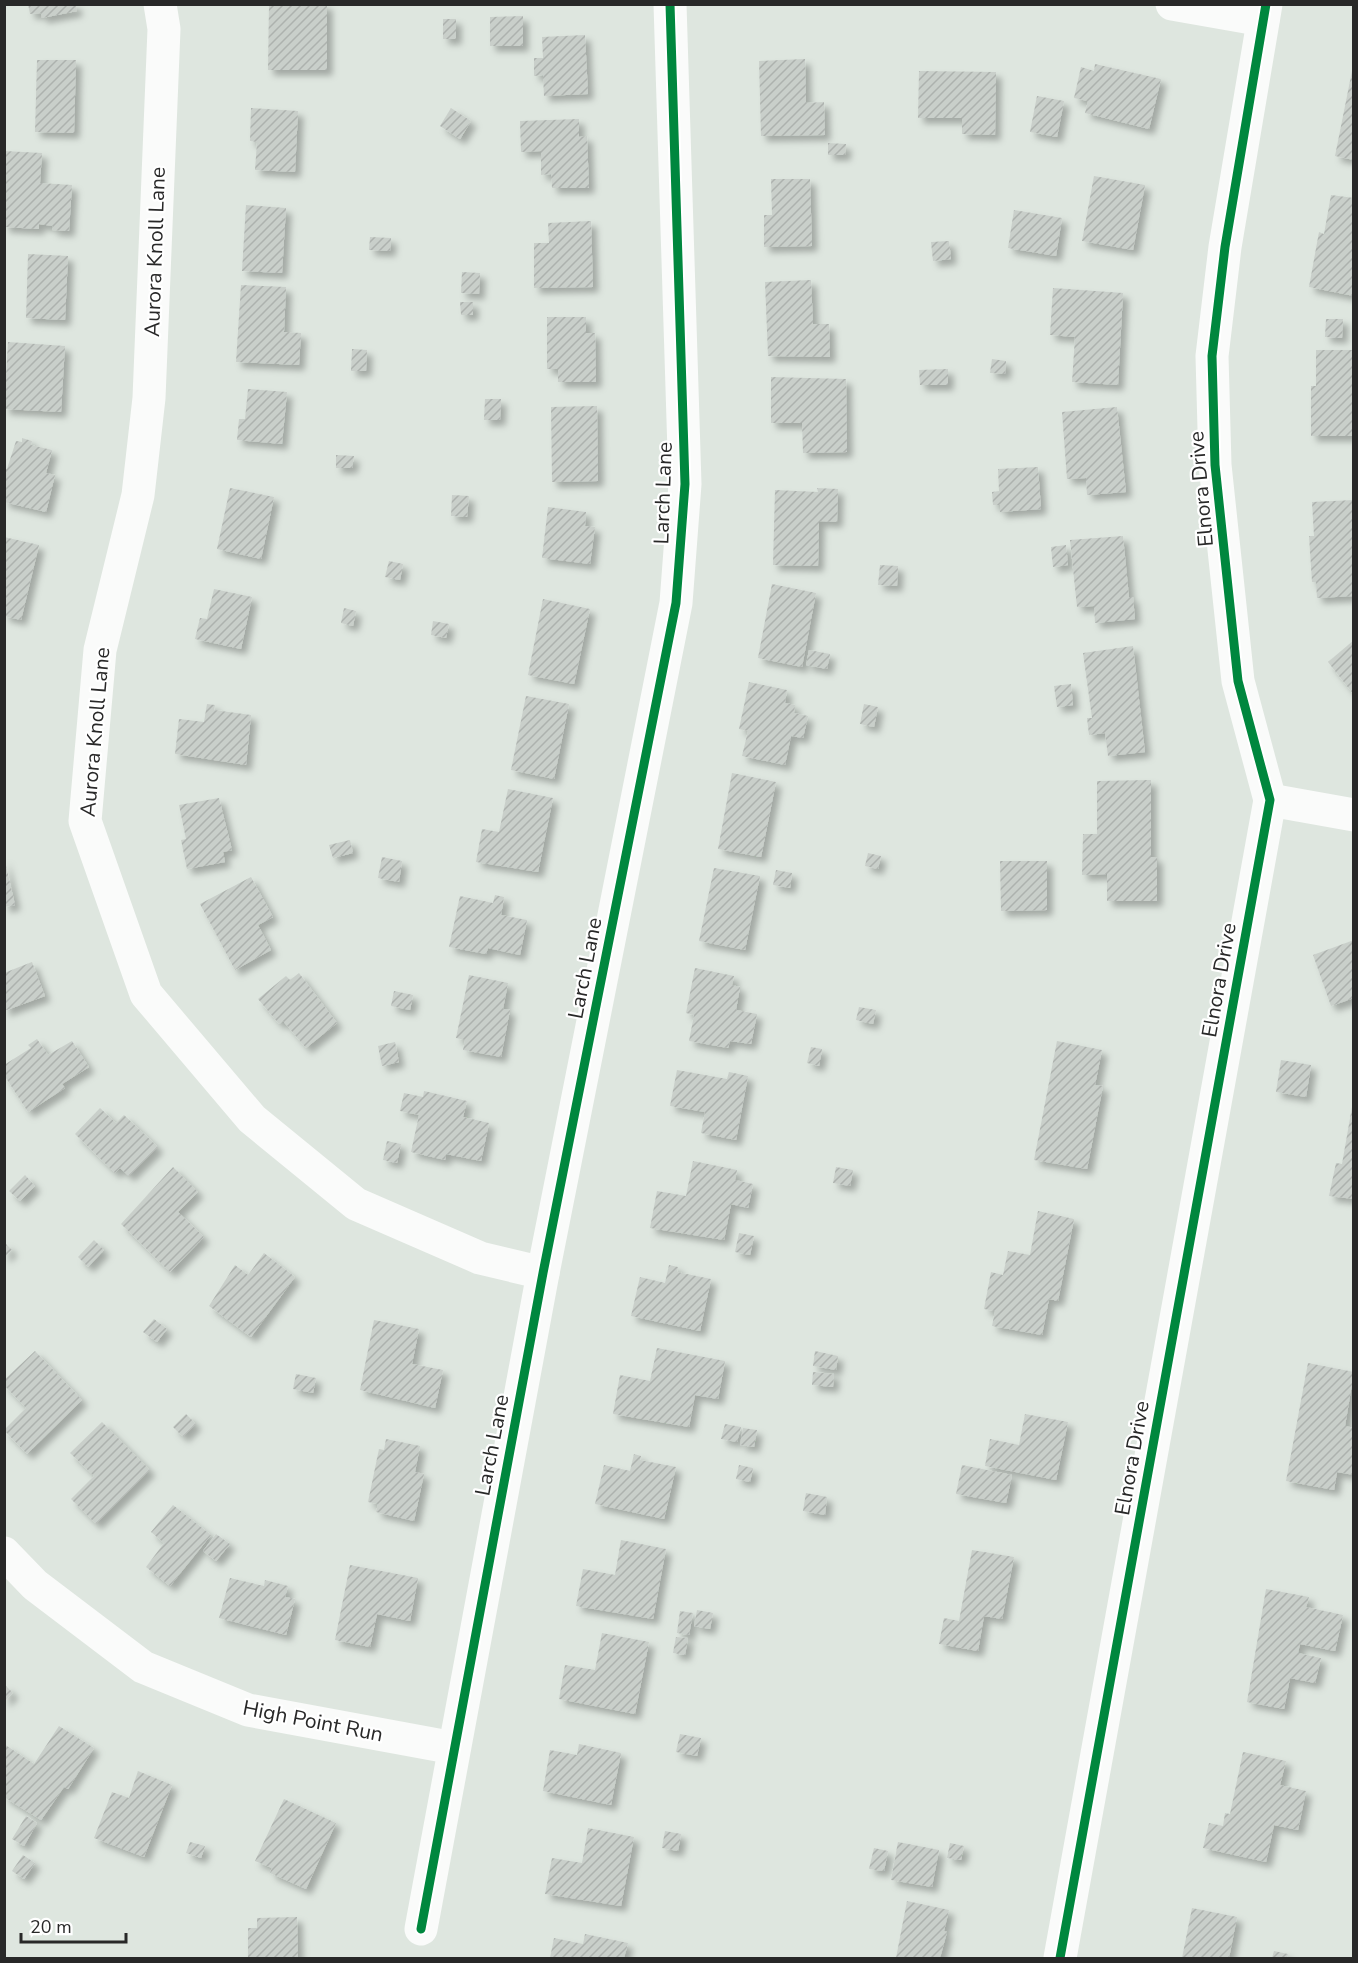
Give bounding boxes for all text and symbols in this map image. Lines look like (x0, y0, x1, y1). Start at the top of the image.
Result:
street label: Aurora Knoll Lane (138, 166, 172, 338)
street label: Elnora Drive (1182, 430, 1220, 548)
street label: Larch Lane (647, 441, 679, 545)
street label: Aurora Knoll Lane (74, 646, 116, 818)
street label: Larch Lane (561, 915, 609, 1021)
street label: Elnora Drive (1195, 921, 1243, 1039)
street label: Larch Lane (468, 1392, 516, 1498)
street label: Elnora Drive (1108, 1399, 1156, 1517)
street label: High Point Run (240, 1694, 386, 1748)
scale bar (21, 1906, 126, 1944)
text: 20 m (30, 1915, 72, 1939)

